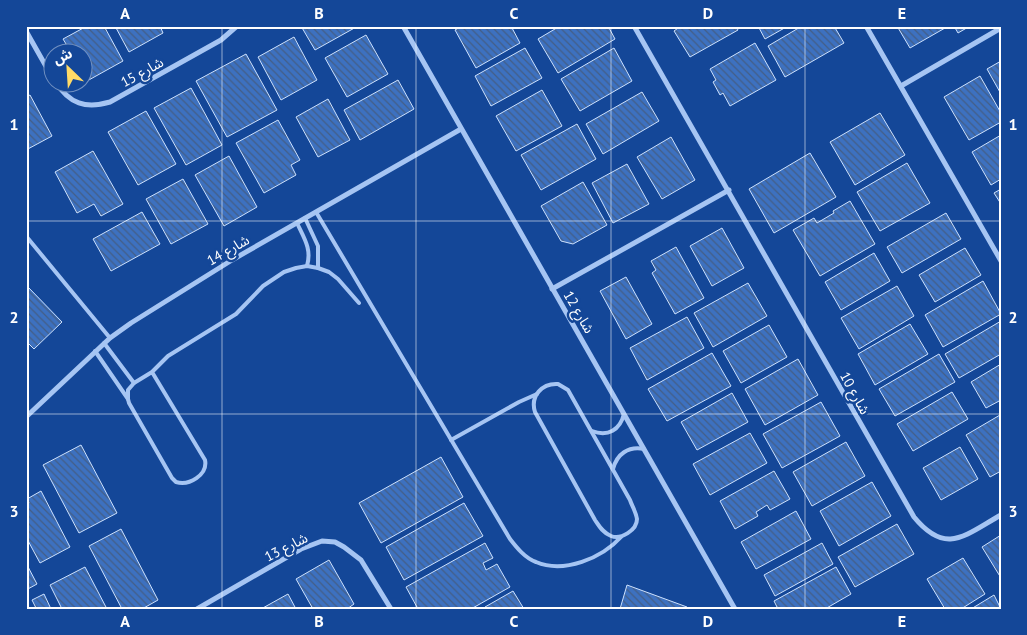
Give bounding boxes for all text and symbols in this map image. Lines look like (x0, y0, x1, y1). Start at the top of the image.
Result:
text: A (120, 3, 130, 23)
text: B (314, 3, 324, 23)
text: C (510, 3, 519, 23)
text: D (703, 3, 713, 23)
text: E (898, 3, 906, 23)
north arrow (42, 42, 92, 92)
text: ش (50, 44, 75, 68)
street label: شارع 15 (117, 53, 168, 93)
text: 1 (9, 114, 19, 134)
text: 1 (1008, 114, 1018, 134)
street label: شارع 14 (203, 231, 254, 271)
street label: شارع 12 (558, 287, 598, 338)
text: 2 (9, 307, 19, 327)
text: 2 (1008, 307, 1018, 327)
street label: شارع 10 (834, 368, 874, 419)
text: 3 (9, 501, 19, 521)
text: 3 (1008, 501, 1018, 521)
street label: شارع 13 (261, 528, 312, 567)
text: A (120, 611, 130, 631)
text: B (314, 611, 324, 631)
text: C (510, 611, 519, 631)
text: D (703, 611, 713, 631)
text: E (898, 611, 906, 631)

